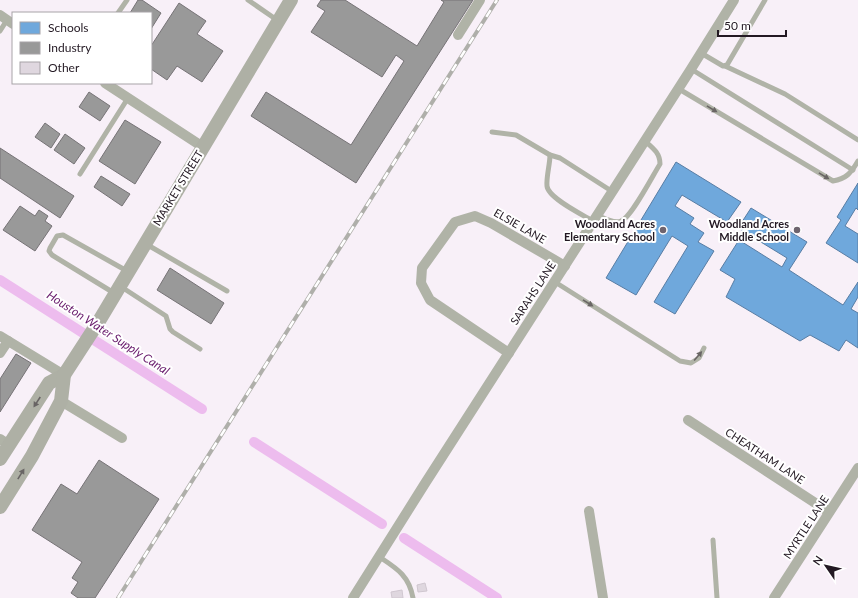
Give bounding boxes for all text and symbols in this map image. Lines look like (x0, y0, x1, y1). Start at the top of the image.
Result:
legend (12, 12, 152, 84)
scale bar (718, 12, 786, 38)
text: 50 m (724, 18, 751, 33)
text: Schools (48, 20, 89, 35)
text: Industry (48, 40, 92, 55)
text: Other (48, 60, 80, 75)
one-way arrow (706, 105, 718, 112)
street label: MARKET STREET (150, 147, 205, 228)
one-way arrow (818, 172, 830, 179)
street label: ELSIE LANE (492, 205, 549, 246)
place label: Woodland Acres Elementary School (564, 217, 655, 243)
place label: Woodland Acres Middle School (709, 217, 789, 243)
marker: Woodland Acres Elementary School (658, 225, 668, 235)
marker: Woodland Acres Middle School (792, 225, 802, 235)
street label: SARAHS LANE (507, 259, 558, 327)
water label: Houston Water Supply Canal (44, 287, 173, 378)
one-way arrow (582, 299, 594, 306)
one-way arrow (693, 351, 702, 362)
one-way arrow (33, 397, 41, 407)
street label: CHEATHAM LANE (723, 425, 807, 486)
one-way arrow (17, 468, 24, 480)
street label: MYRTLE LANE (781, 493, 831, 561)
north arrow (806, 546, 846, 586)

